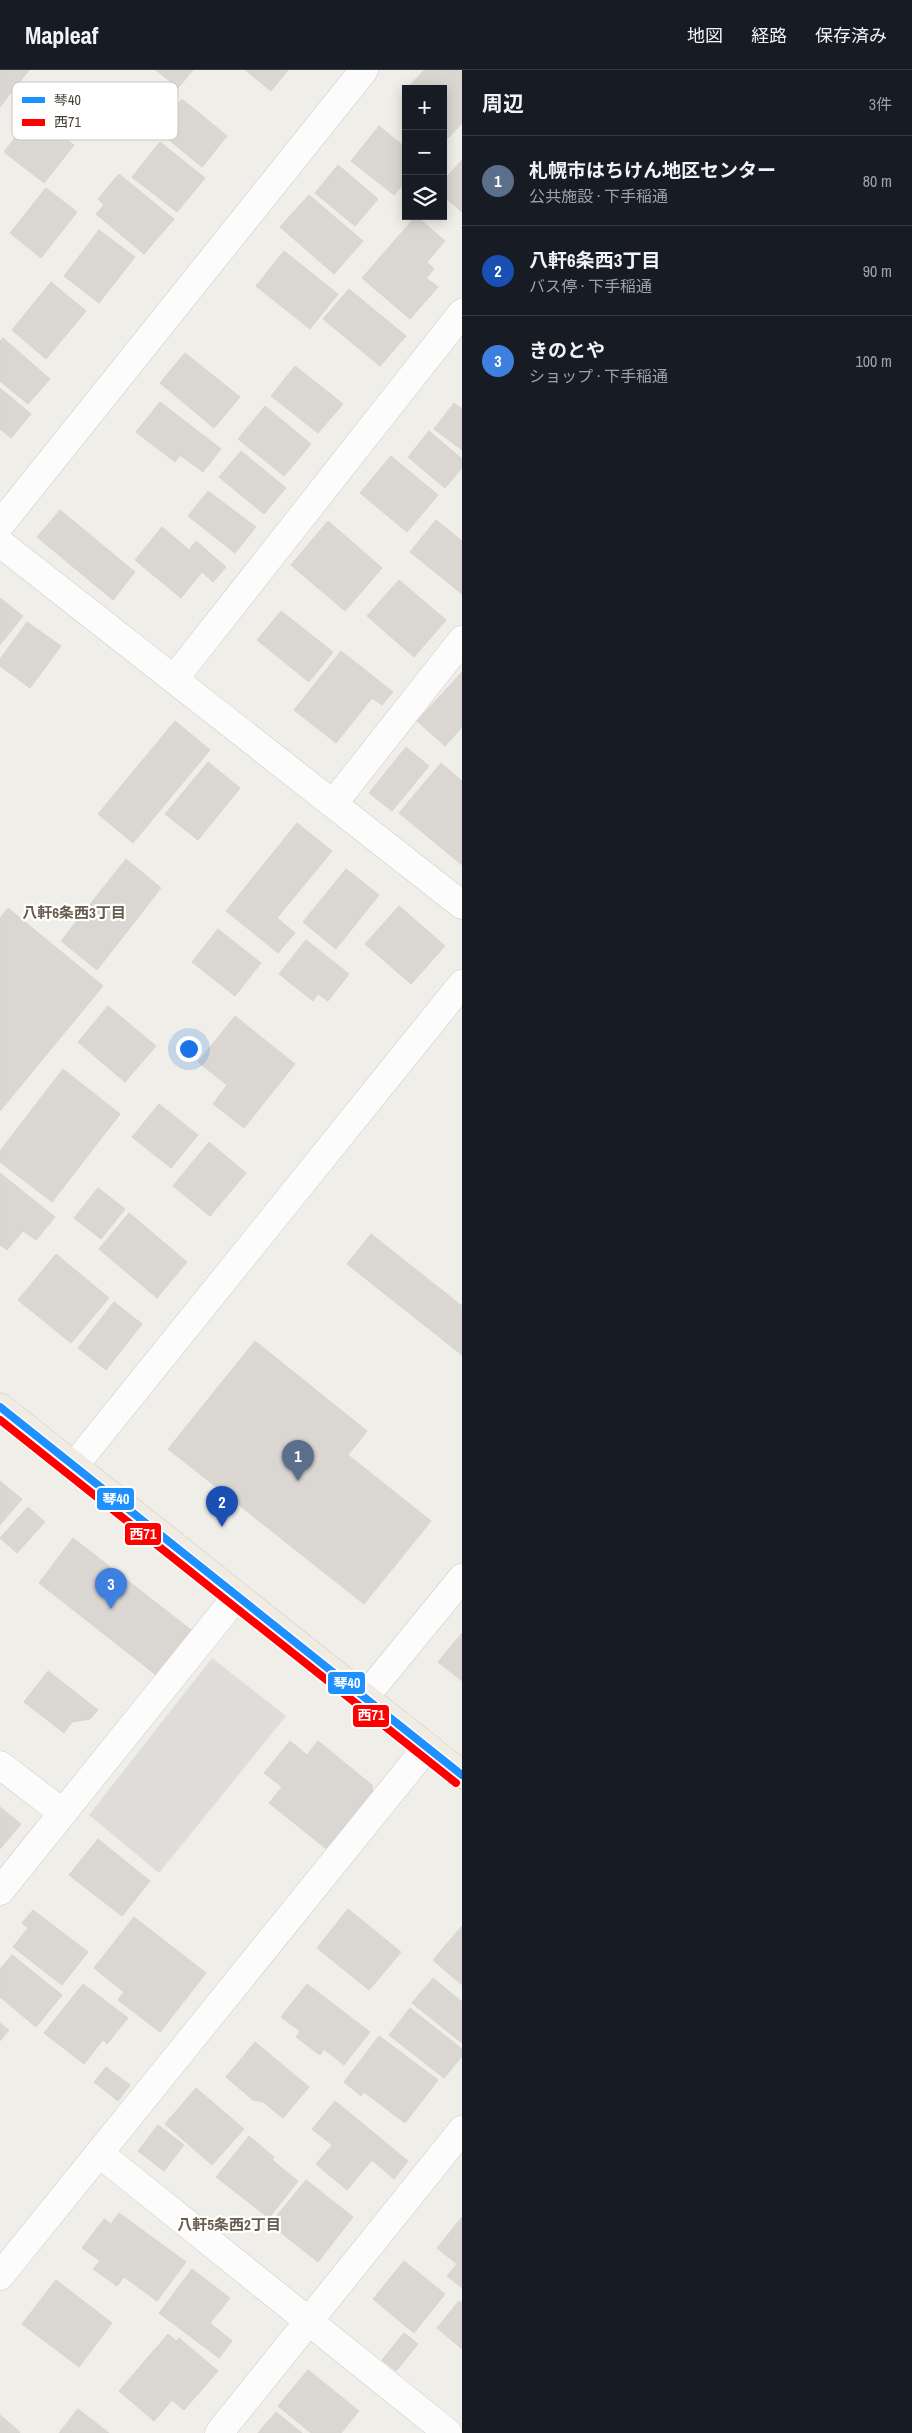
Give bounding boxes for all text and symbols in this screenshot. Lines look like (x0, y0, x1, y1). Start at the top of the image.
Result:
text: Mapleaf (25, 19, 98, 51)
text: 地図 (687, 23, 723, 48)
text: 経路 (751, 23, 787, 48)
text: 保存済み (815, 23, 887, 48)
legend (12, 82, 178, 140)
map controls (402, 85, 447, 220)
button: + (402, 85, 447, 130)
text: 周辺 (482, 89, 524, 118)
text: 琴40 (54, 91, 81, 109)
text: 3件 (869, 93, 892, 115)
text: 西71 (54, 113, 81, 131)
button: − (402, 130, 447, 175)
text: 札幌市はちけん地区センター (529, 157, 776, 183)
text: 1 (494, 170, 502, 192)
text: 80 m (863, 170, 892, 192)
button: layers (402, 175, 447, 220)
text: 公共施設 · 下手稲通 (529, 185, 668, 207)
text: 八軒6条西3丁目 (529, 247, 660, 273)
text: 2 (494, 260, 502, 282)
text: 90 m (863, 260, 892, 282)
text: バス停 · 下手稲通 (529, 275, 652, 297)
text: きのとや (529, 337, 605, 363)
text: 3 (494, 350, 502, 372)
text: 100 m (856, 350, 892, 372)
text: ショップ · 下手稲通 (529, 365, 668, 387)
district label: 八軒6条西3丁目 (22, 902, 126, 923)
your location (176, 1036, 202, 1062)
pin: 1 (282, 1440, 314, 1481)
pin: 2 (206, 1486, 238, 1527)
line badge: 琴40 (96, 1487, 135, 1511)
text: 琴40 (103, 1490, 129, 1508)
line badge: 西71 (124, 1522, 162, 1546)
text: 西71 (130, 1525, 157, 1543)
pin: 3 (95, 1568, 127, 1609)
line badge: 琴40 (327, 1671, 366, 1695)
text: 琴40 (334, 1674, 360, 1692)
line badge: 西71 (352, 1704, 390, 1728)
text: 西71 (358, 1706, 385, 1724)
district label: 八軒5条西2丁目 (177, 2214, 281, 2235)

